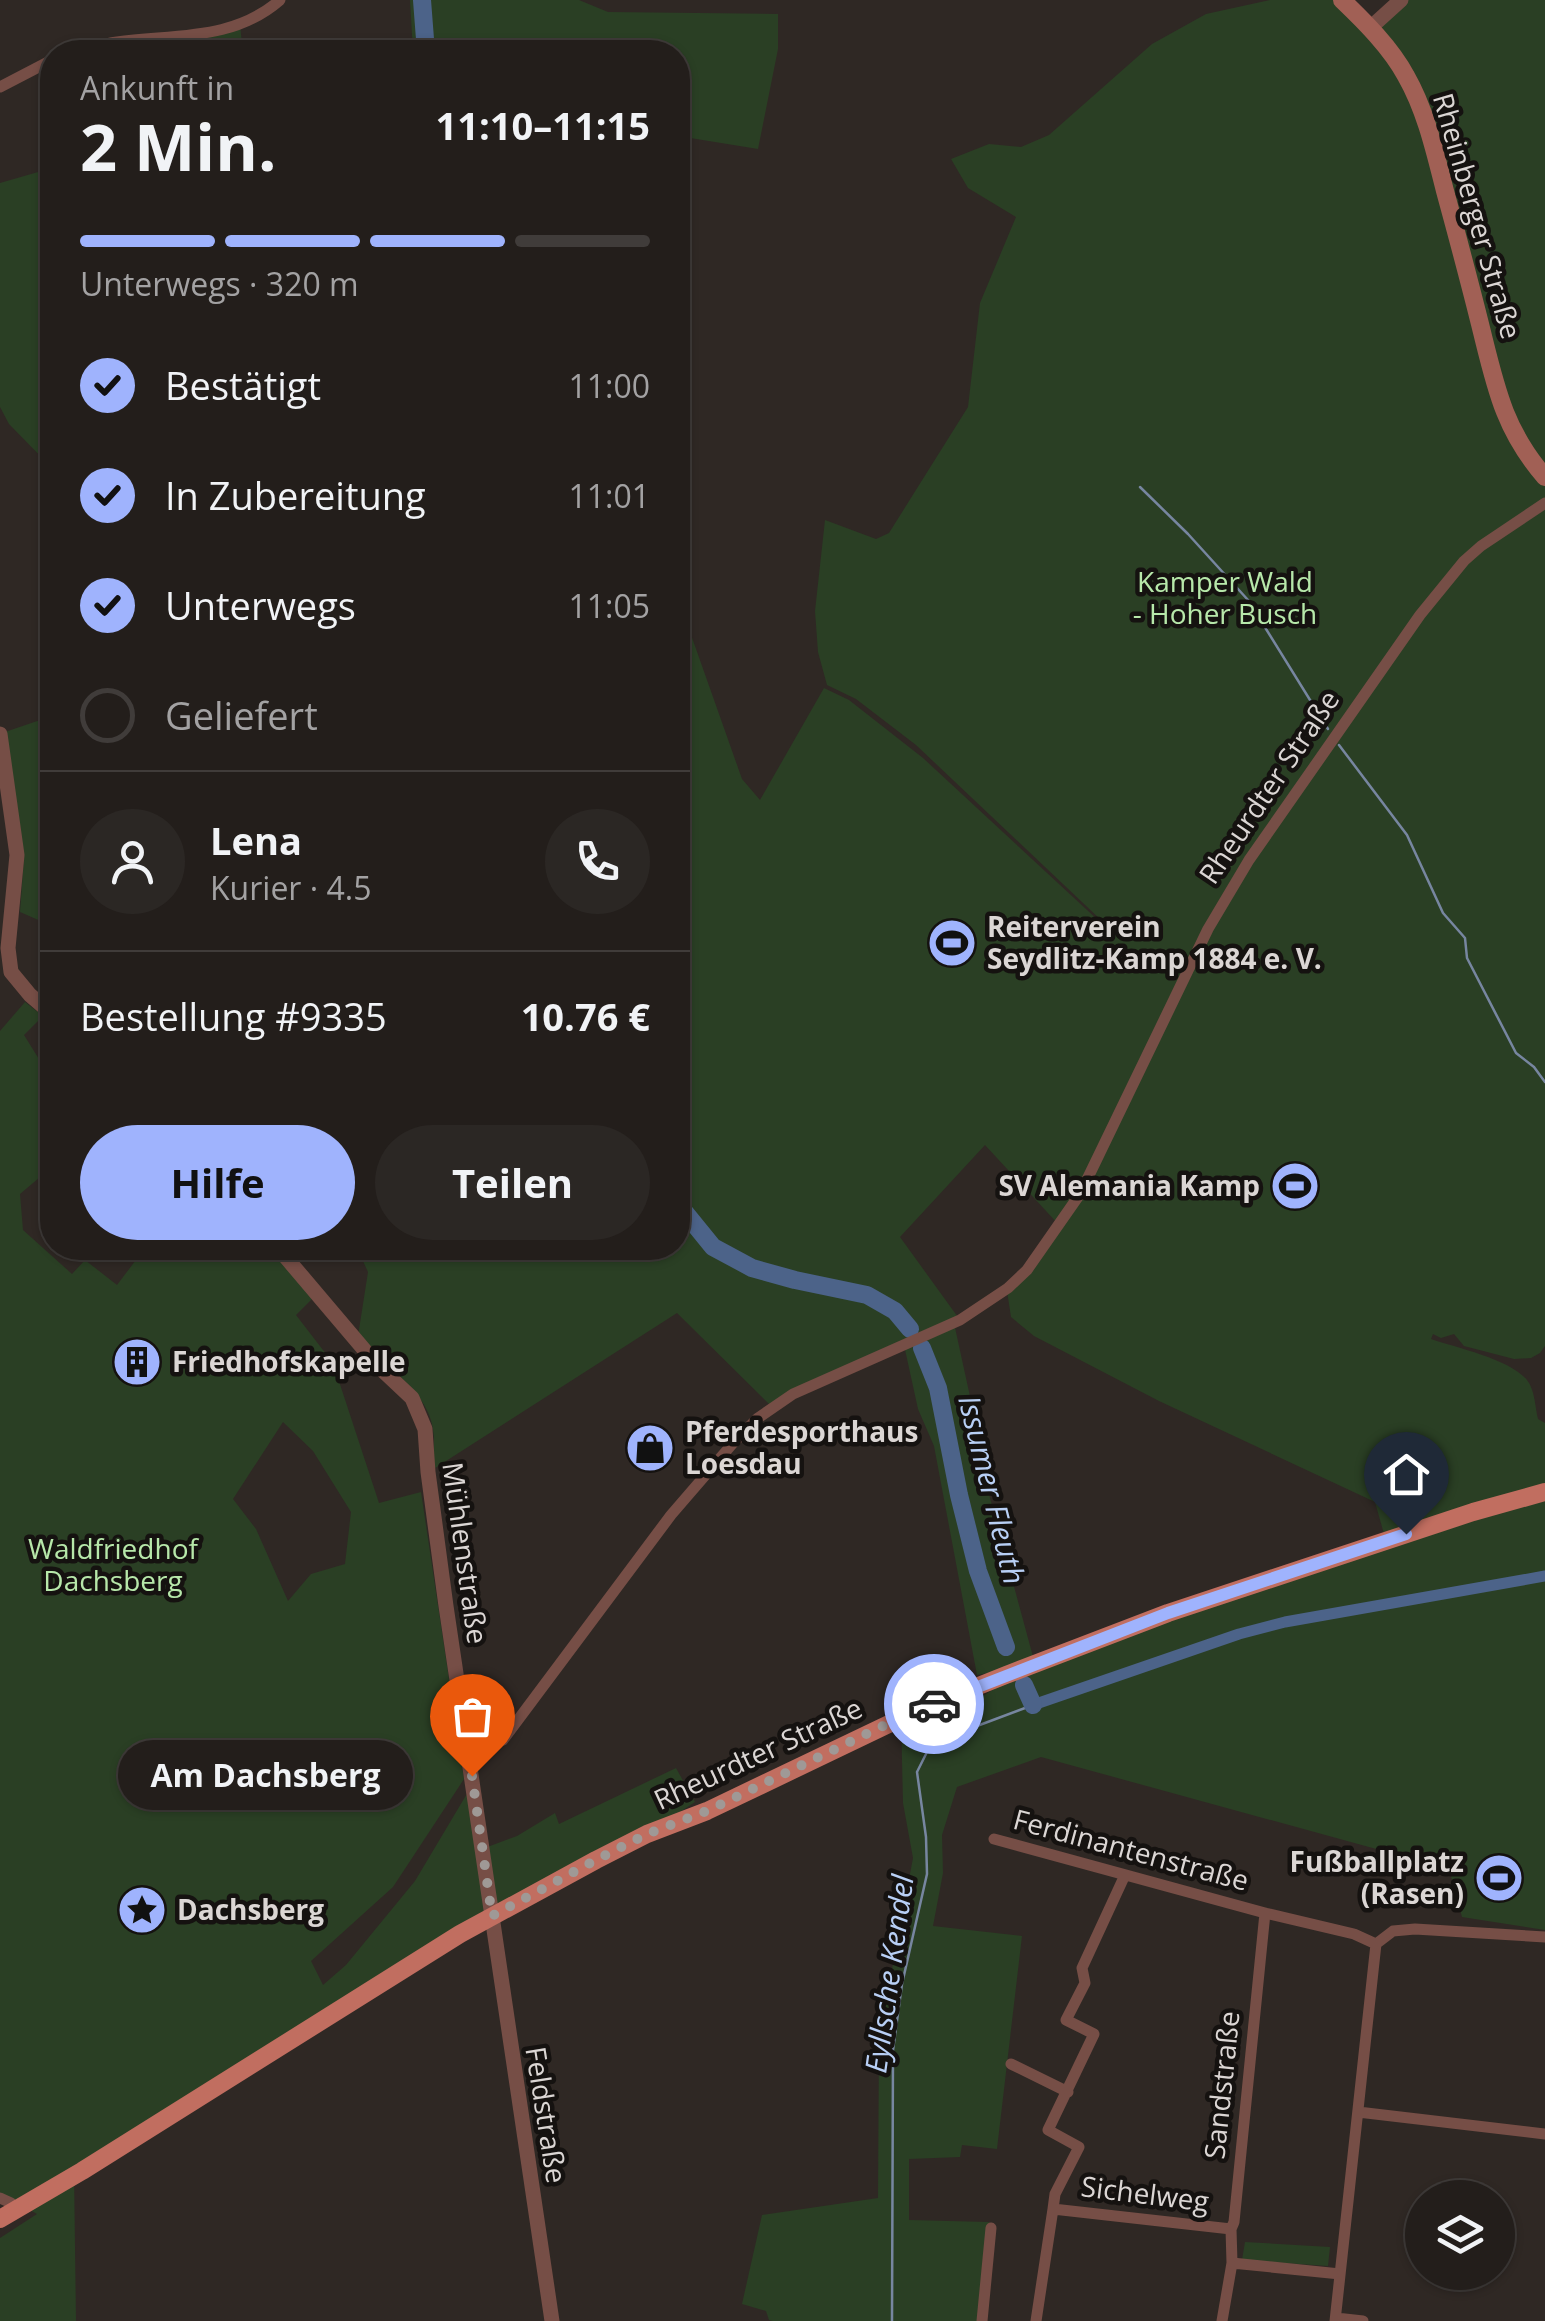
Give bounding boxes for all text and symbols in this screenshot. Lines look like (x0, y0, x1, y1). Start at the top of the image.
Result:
text: Ankunft in (80, 66, 234, 109)
street label: Rheinberger Straße (1425, 88, 1531, 343)
text: 11:10–11:15 (436, 99, 650, 151)
text: 2 Min. (80, 102, 276, 190)
text: Unterwegs · 320 m (80, 262, 359, 305)
icon: check (80, 358, 135, 413)
text: Bestätigt (165, 359, 321, 411)
text: 11:00 (568, 364, 650, 407)
icon: check (80, 468, 135, 523)
text: In Zubereitung (165, 469, 426, 521)
text: 11:01 (568, 474, 650, 517)
park label: Kamper Wald - Hoher Busch (1133, 562, 1317, 632)
icon: check (80, 578, 135, 633)
text: Unterwegs (165, 579, 356, 631)
text: 11:05 (568, 584, 650, 627)
street label: Rheurdter Straße (1189, 682, 1347, 891)
text: Geliefert (165, 689, 318, 741)
button: person (80, 809, 185, 914)
button: phone (545, 809, 650, 914)
text: Lena (210, 814, 302, 866)
text: Kurier · 4.5 (210, 866, 371, 909)
place label: Reiterverein Seydlitz-Kamp 1884 e. V. (987, 907, 1322, 977)
sports icon: Reiterverein Seydlitz-Kamp 1884 e. V. (926, 917, 978, 969)
text: Bestellung #9335 (80, 990, 387, 1042)
text: 10.76 € (521, 990, 650, 1042)
button: Hilfe (80, 1125, 355, 1240)
button: Teilen (375, 1125, 650, 1240)
sports icon: SV Alemania Kamp (1269, 1160, 1321, 1212)
place label: SV Alemania Kamp (998, 1166, 1260, 1204)
building icon: Friedhofskapelle (111, 1336, 163, 1388)
place label: Friedhofskapelle (172, 1342, 406, 1380)
water label: Issumer Fleuth (949, 1391, 1036, 1588)
place label: Pferdesporthaus Loesdau (685, 1412, 918, 1482)
shop icon: Pferdesporthaus Loesdau (624, 1422, 676, 1474)
pin (1364, 1432, 1449, 1535)
icon: home (1379, 1447, 1434, 1502)
street label: Mühlenstraße (434, 1460, 498, 1646)
park label: Waldfriedhof Dachsberg (28, 1529, 199, 1599)
courier (884, 1654, 984, 1754)
pin (430, 1674, 515, 1777)
icon: car (907, 1677, 962, 1732)
street label: Rheurdter Straße (647, 1688, 868, 1818)
icon: bag (445, 1689, 500, 1744)
callout: Am Dachsberg (117, 1741, 412, 1811)
text: Am Dachsberg (151, 1753, 380, 1796)
street label: Ferdinantenstraße (1009, 1799, 1253, 1899)
place label: Fußballplatz (Rasen) (1290, 1842, 1464, 1912)
sports icon: Fußballplatz (Rasen) (1473, 1852, 1525, 1904)
water label: Eyllsche Kendel (854, 1871, 923, 2076)
place icon: Dachsberg (116, 1884, 168, 1936)
place label: Dachsberg (177, 1890, 324, 1928)
street label: Sandstraße (1194, 2009, 1248, 2161)
street label: Feldstraße (517, 2044, 577, 2186)
street label: Sichelweg (1079, 2166, 1211, 2220)
map controls (1405, 2180, 1515, 2290)
button: layers (1405, 2180, 1515, 2290)

